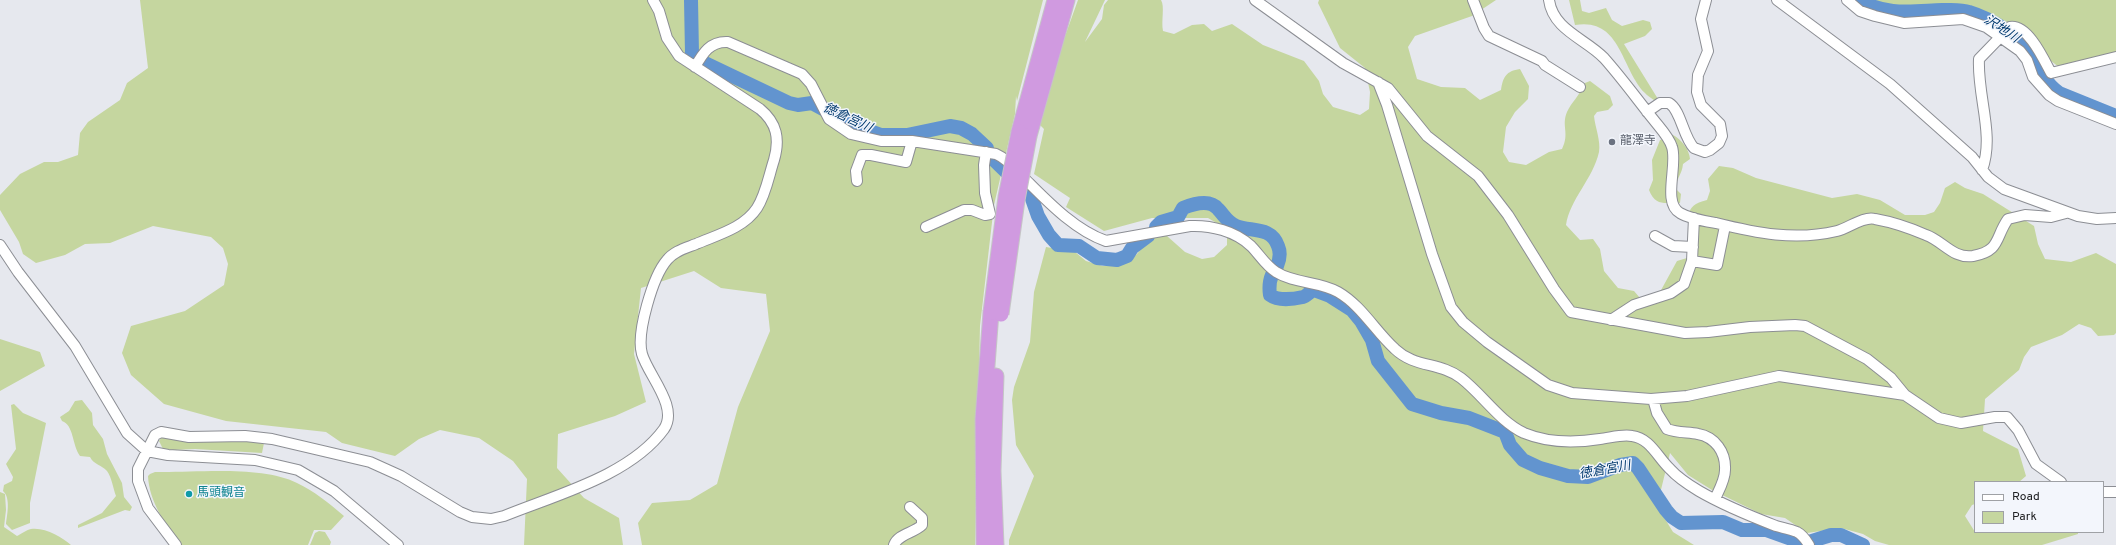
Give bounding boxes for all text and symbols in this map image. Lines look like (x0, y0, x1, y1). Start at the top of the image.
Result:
water label: 沢地川 (1980, 13, 2022, 47)
water label: 徳倉宮川 (820, 101, 874, 137)
place label: 龍澤寺 (1620, 135, 1656, 149)
marker: 龍澤寺 (1607, 137, 1617, 147)
water label: 徳倉宮川 (1578, 459, 1632, 483)
legend (1974, 481, 2104, 533)
place label: 馬頭観音 (197, 487, 245, 501)
marker: 馬頭観音 (184, 489, 194, 499)
text: Road (2012, 489, 2040, 505)
text: Park (2012, 509, 2037, 525)

